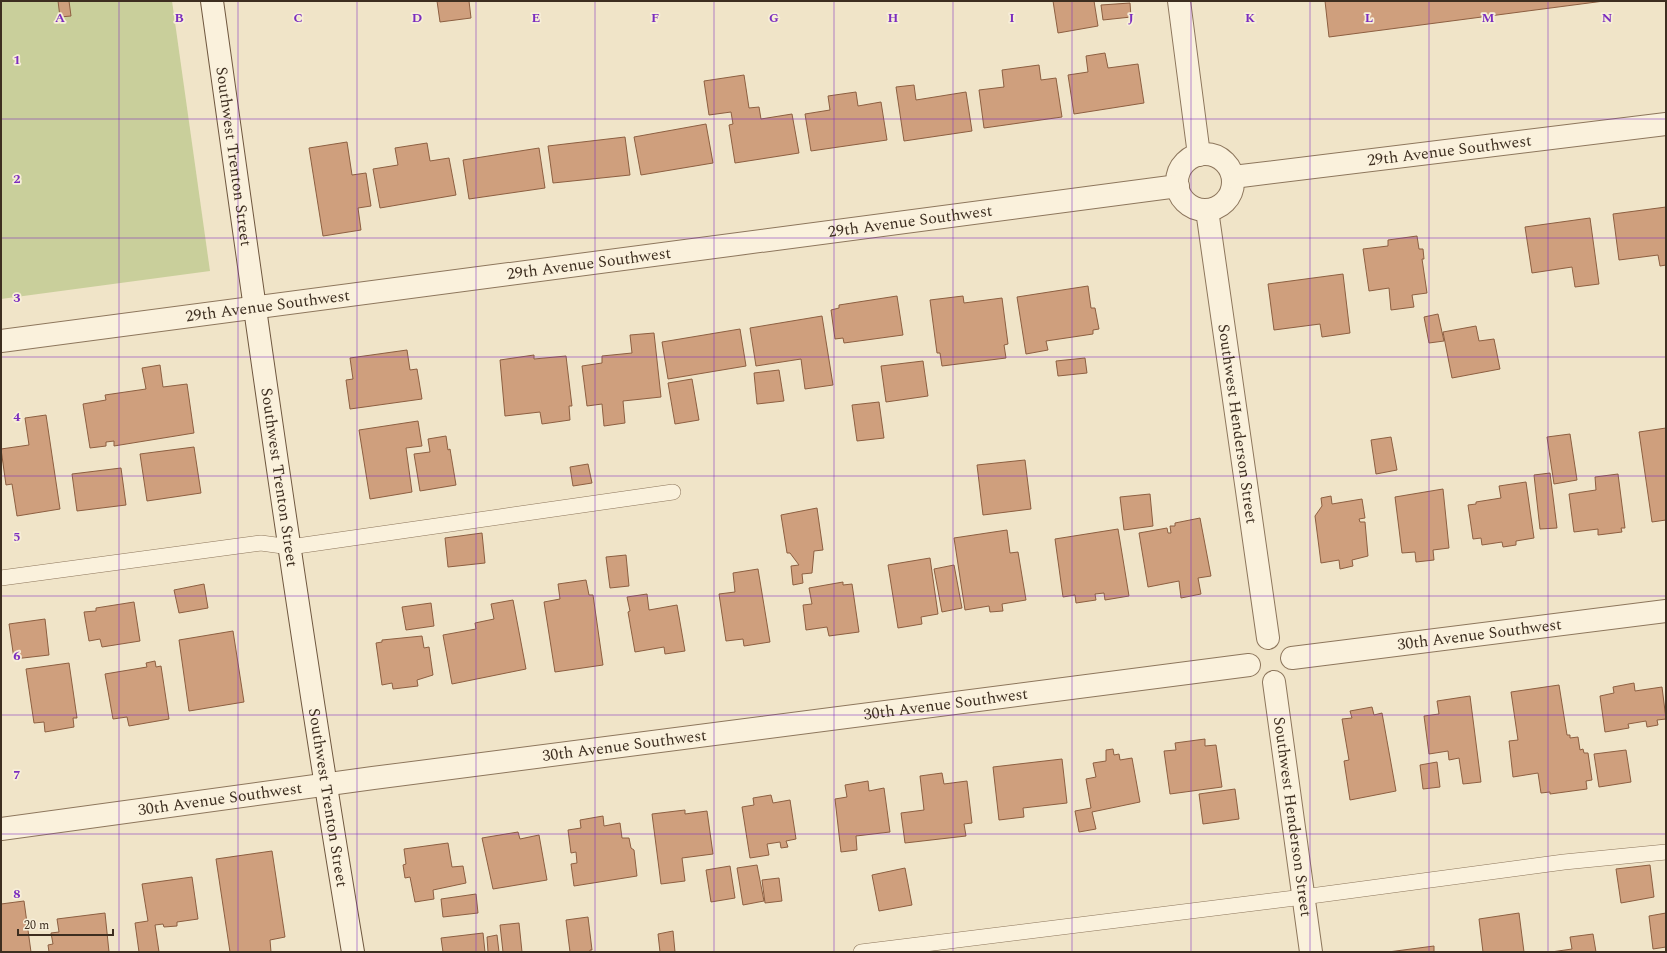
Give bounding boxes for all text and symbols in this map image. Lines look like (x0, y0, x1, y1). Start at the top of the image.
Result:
text: A (55, 8, 65, 28)
text: B (174, 8, 184, 28)
text: C (293, 8, 303, 28)
text: D (412, 8, 422, 28)
text: E (532, 8, 541, 28)
text: F (651, 8, 659, 28)
text: G (769, 8, 779, 28)
text: H (888, 8, 899, 28)
text: I (1009, 8, 1015, 28)
text: J (1128, 8, 1134, 28)
text: K (1245, 8, 1255, 28)
text: L (1365, 8, 1373, 28)
text: M (1482, 8, 1495, 28)
text: N (1602, 8, 1613, 28)
text: 1 (13, 50, 21, 70)
street label: Southwest Trenton Street (209, 65, 258, 248)
street label: 29th Avenue Southwest (1366, 129, 1533, 172)
text: 2 (13, 169, 21, 189)
street label: 29th Avenue Southwest (827, 199, 994, 244)
street label: 29th Avenue Southwest (505, 241, 673, 286)
street label: 29th Avenue Southwest (184, 283, 352, 329)
text: 3 (13, 288, 21, 308)
street label: Southwest Henderson Street (1211, 322, 1264, 526)
street label: Southwest Trenton Street (254, 386, 304, 569)
text: 4 (13, 407, 21, 427)
text: 5 (13, 527, 21, 547)
street label: 30th Avenue Southwest (1396, 612, 1563, 657)
text: 6 (13, 646, 21, 666)
street label: 30th Avenue Southwest (862, 682, 1030, 727)
street label: Southwest Trenton Street (302, 706, 354, 889)
street label: Southwest Henderson Street (1267, 715, 1318, 919)
street label: 30th Avenue Southwest (541, 723, 708, 768)
text: 7 (13, 765, 21, 785)
street label: 30th Avenue Southwest (136, 776, 304, 822)
text: 8 (13, 884, 21, 904)
scale bar (18, 911, 113, 937)
text: 20 m (24, 916, 49, 935)

